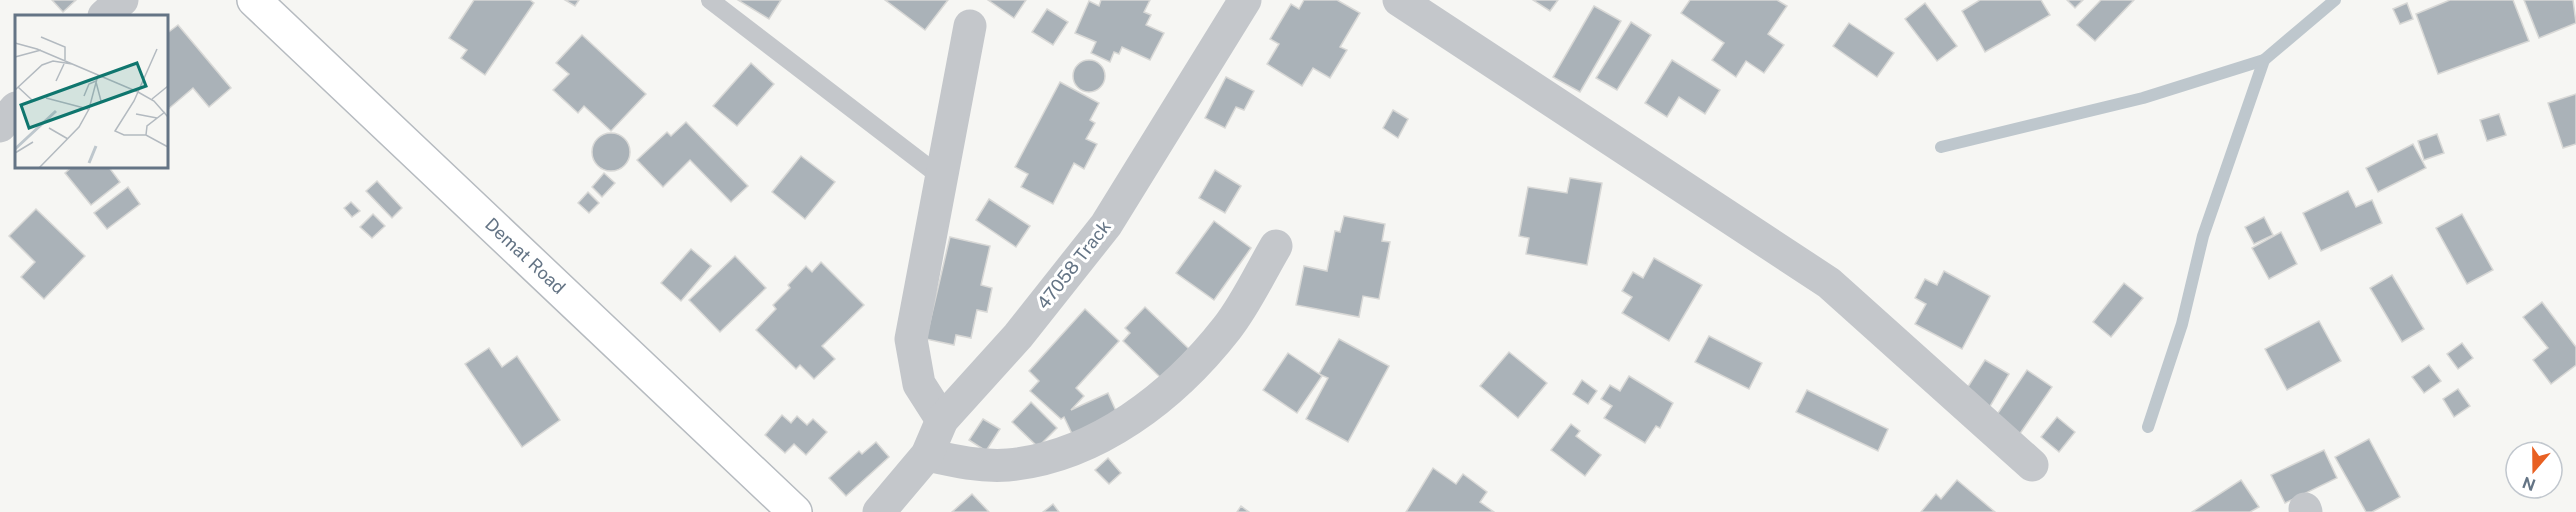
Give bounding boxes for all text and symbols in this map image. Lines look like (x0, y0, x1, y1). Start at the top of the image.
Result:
inset map (15, 15, 168, 168)
street label: Demat Road (481, 213, 570, 298)
street label: 47058 Track (1032, 216, 1115, 313)
north arrow (2504, 440, 2564, 500)
text: N (2520, 473, 2538, 495)

